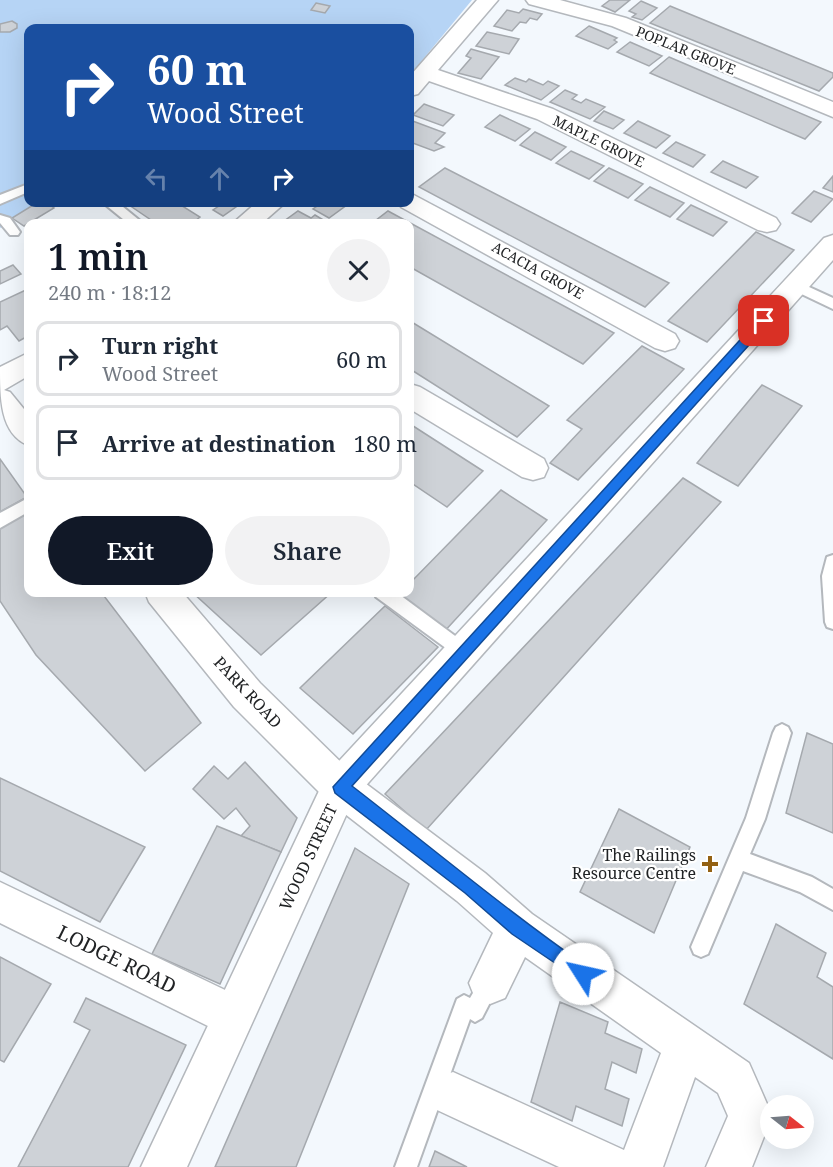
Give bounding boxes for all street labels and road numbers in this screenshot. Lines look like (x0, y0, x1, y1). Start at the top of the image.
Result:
street label: POPLAR GROVE (633, 21, 739, 79)
street label: MAPLE GROVE (550, 111, 648, 172)
street label: ACACIA GROVE (489, 237, 588, 303)
street label: PARK ROAD (209, 651, 287, 733)
street label: WOOD STREET (274, 800, 342, 913)
street label: LODGE ROAD (53, 918, 181, 1000)

